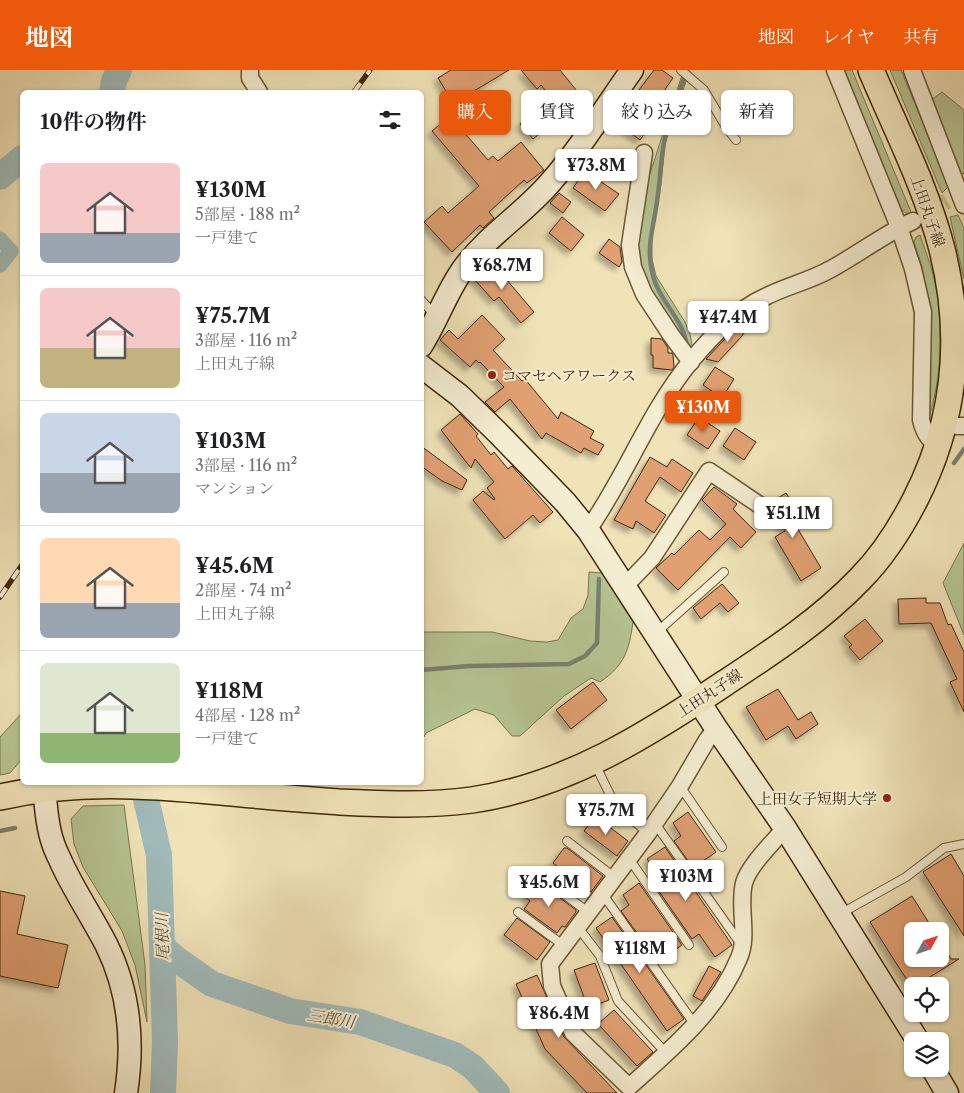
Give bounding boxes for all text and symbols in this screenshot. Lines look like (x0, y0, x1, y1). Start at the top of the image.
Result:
text: 地図 (25, 23, 73, 52)
text: 地図 (758, 26, 794, 48)
text: レイヤ (822, 26, 875, 48)
text: 共有 (903, 26, 939, 48)
chip: 購入 (439, 90, 511, 135)
chip: 賃貸 (521, 90, 593, 135)
chip: 絞り込み (603, 90, 711, 135)
chip: 新着 (721, 90, 793, 135)
icon: filters (376, 106, 404, 134)
text: 10件の物件 (40, 109, 147, 134)
pin: ¥73.8M (555, 148, 637, 191)
text: ¥73.8M (566, 155, 626, 175)
street label: 上田丸子線 (907, 172, 949, 250)
text: ¥130M (195, 177, 266, 202)
icon: home (80, 183, 140, 243)
text: 5部屋 · 188 m² (195, 204, 300, 224)
text: 一戸建て (195, 227, 259, 247)
pin: ¥68.7M (461, 248, 543, 291)
text: ¥68.7M (472, 255, 532, 275)
pin: ¥47.4M (687, 300, 769, 343)
text: ¥75.7M (195, 303, 271, 328)
text: ¥47.4M (699, 307, 757, 327)
icon: home (80, 308, 140, 368)
text: 3部屋 · 116 m² (195, 330, 297, 350)
text: 上田丸子線 (195, 353, 275, 373)
place label: コマセヘアワークス (502, 366, 636, 385)
marker: コマセヘアワークス (486, 369, 498, 381)
pin: ¥130M (668, 390, 738, 433)
text: ¥130M (676, 397, 730, 417)
text: ¥103M (195, 428, 266, 453)
icon: home (80, 433, 140, 493)
text: 3部屋 · 116 m² (195, 455, 297, 475)
text: マンション (195, 478, 274, 498)
pin: ¥51.1M (752, 496, 834, 539)
text: ¥51.1M (765, 503, 821, 523)
text: ¥45.6M (195, 553, 274, 578)
icon: home (80, 558, 140, 618)
text: 2部屋 · 74 m² (195, 580, 292, 600)
text: 上田丸子線 (195, 603, 275, 623)
street label: 上田丸子線 (672, 665, 746, 721)
text: ¥118M (195, 678, 264, 703)
icon: home (80, 683, 140, 743)
text: 4部屋 · 128 m² (195, 705, 300, 725)
text: 一戸建て (195, 728, 259, 748)
place label: 上田女子短期大学 (757, 789, 877, 808)
marker: 上田女子短期大学 (881, 792, 893, 804)
pin: ¥75.7M (565, 794, 647, 836)
text: ¥75.7M (577, 800, 635, 820)
pin: ¥103M (651, 860, 721, 902)
pin: ¥45.6M (508, 866, 590, 908)
text: ¥103M (659, 866, 713, 886)
text: ¥45.6M (519, 872, 579, 892)
water label: 尾根川 (151, 911, 173, 961)
north arrow (904, 922, 949, 968)
map controls (904, 922, 949, 1077)
pin: ¥118M (605, 932, 675, 974)
text: ¥118M (614, 938, 666, 958)
button: locate (904, 977, 949, 1022)
pin: ¥86.4M (518, 996, 600, 1039)
text: ¥86.4M (528, 1003, 590, 1023)
water label: 三郎川 (306, 1004, 358, 1032)
button: layers (904, 1032, 949, 1077)

